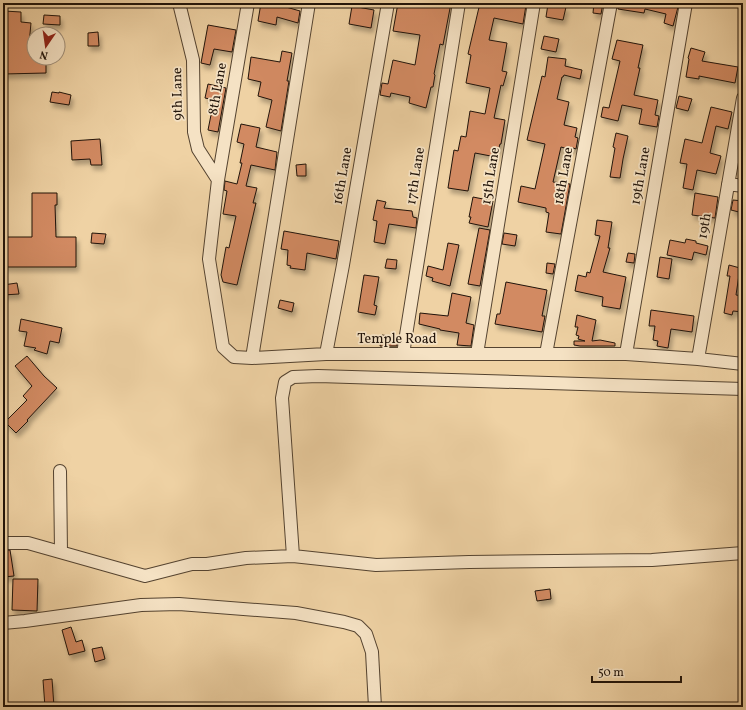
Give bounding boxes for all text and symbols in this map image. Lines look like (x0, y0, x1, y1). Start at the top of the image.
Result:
north arrow (26, 26, 66, 66)
text: N (39, 46, 50, 62)
street label: 8th Lane (204, 61, 232, 117)
street label: 9th Lane (168, 67, 188, 121)
street label: 16th Lane (329, 145, 357, 206)
street label: 17th Lane (402, 145, 430, 206)
street label: 15th Lane (477, 145, 505, 206)
street label: 18th Lane (550, 145, 578, 206)
street label: 19th Lane (627, 145, 656, 206)
street label: 19th (693, 212, 717, 240)
street label: Temple Road (357, 330, 437, 349)
scale bar (592, 658, 681, 684)
text: 50 m (598, 665, 624, 681)

